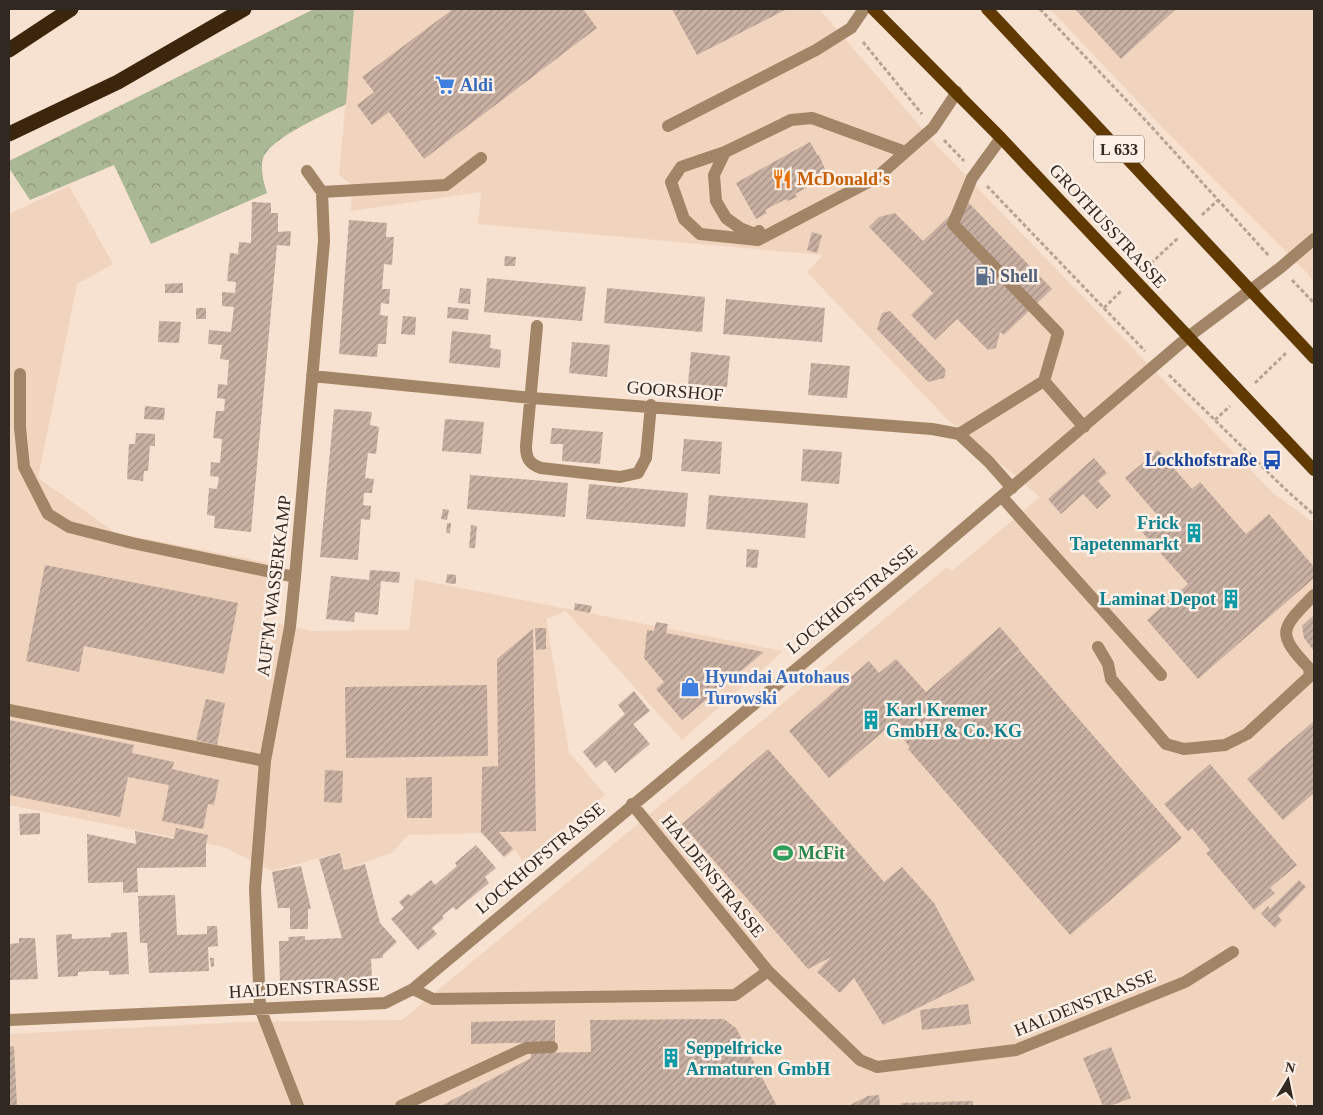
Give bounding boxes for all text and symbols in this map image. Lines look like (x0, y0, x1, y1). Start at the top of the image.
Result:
supermarket icon: Aldi (434, 74, 456, 96)
place label: Aldi (460, 75, 493, 95)
road number: L 633 (1094, 136, 1144, 162)
street label: GROTHUSSTRASSE (1045, 160, 1171, 292)
restaurant icon: McDonald's (771, 168, 793, 190)
place label: McDonald's (797, 169, 890, 189)
fuel station icon: Shell (974, 265, 996, 287)
place label: Shell (1000, 266, 1038, 286)
street label: GOORSHOF (626, 377, 724, 405)
bus stop icon: Lockhofstraße (1261, 449, 1283, 471)
place label: Lockhofstraße (1145, 450, 1257, 470)
street label: AUF'M WASSERKAMP (253, 494, 295, 678)
place label: Frick Tapetenmarkt (1070, 513, 1179, 554)
building icon: Frick Tapetenmarkt (1183, 522, 1205, 544)
street label: LOCKHOFSTRASSE (783, 540, 921, 658)
building icon: Laminat Depot (1220, 588, 1242, 610)
place label: Laminat Depot (1100, 589, 1216, 609)
place label: Hyundai Autohaus Turowski (705, 667, 850, 708)
shop icon: Hyundai Autohaus Turowski (679, 676, 701, 698)
place label: Karl Kremer GmbH & Co. KG (886, 700, 1022, 741)
building icon: Karl Kremer GmbH & Co. KG (860, 709, 882, 731)
street label: LOCKHOFSTRASSE (472, 798, 608, 918)
street label: HALDENSTRASSE (658, 811, 768, 941)
sports icon: McFit (772, 842, 794, 864)
place label: McFit (798, 843, 845, 863)
street label: HALDENSTRASSE (1011, 965, 1159, 1041)
street label: HALDENSTRASSE (228, 974, 380, 1002)
place label: Seppelfricke Armaturen GmbH (686, 1038, 830, 1079)
building icon: Seppelfricke Armaturen GmbH (660, 1047, 682, 1069)
north arrow (1263, 1055, 1313, 1105)
text: N (1284, 1059, 1296, 1076)

